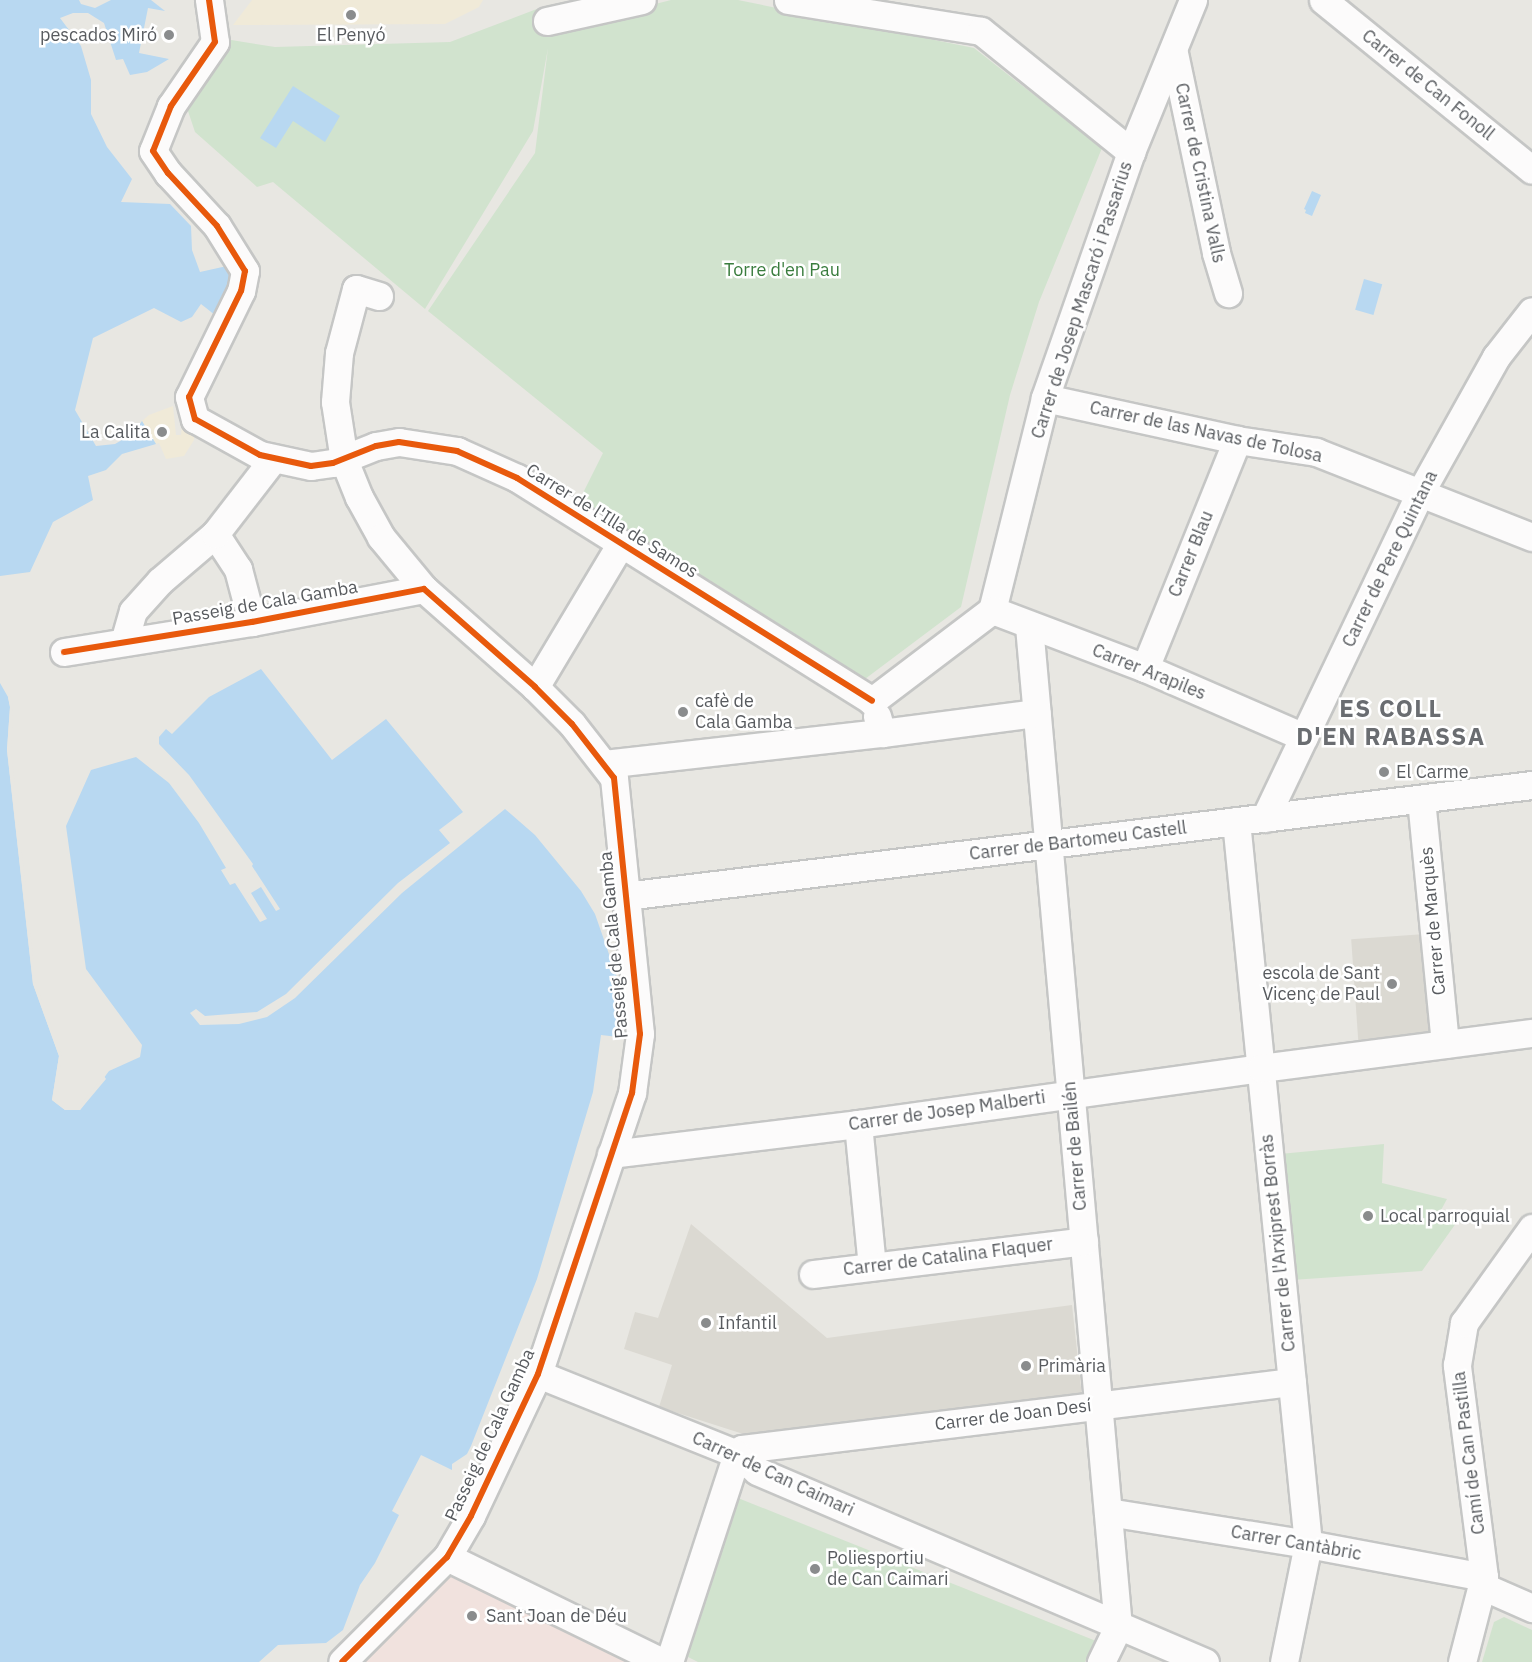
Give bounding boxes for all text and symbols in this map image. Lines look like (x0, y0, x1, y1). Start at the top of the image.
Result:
marker: El Penyó (344, 8, 358, 22)
place label: pescados Miró (40, 24, 157, 46)
place label: El Penyó (316, 24, 386, 46)
street label: Carrer de Can Fonoll (1357, 25, 1499, 145)
marker: pescados Miró (162, 28, 176, 42)
street label: Carrer de Cristina Valls (1170, 81, 1230, 265)
street label: Carrer de Josep Mascaró i Passarius (1027, 159, 1137, 441)
park label: Torre d'en Pau (724, 259, 840, 281)
street label: Carrer de las Navas de Tolosa (1088, 397, 1324, 467)
place label: La Calita (81, 421, 150, 443)
marker: La Calita (155, 425, 169, 439)
street label: Carrer de l'Illa de Samos (522, 459, 702, 583)
street label: Carrer de Pere Quintana (1338, 467, 1442, 651)
street label: Carrer Blau (1164, 508, 1218, 600)
street label: Passeig de Cala Gamba (171, 576, 359, 630)
street label: Carrer Arapiles (1089, 639, 1209, 705)
place label: cafè de Cala Gamba (695, 691, 792, 734)
district label: ES COLL D'EN RABASSA (1296, 695, 1486, 751)
marker: cafè de Cala Gamba (676, 705, 690, 719)
place label: El Carme (1396, 761, 1469, 783)
marker: El Carme (1377, 765, 1391, 779)
street label: Carrer de Bartomeu Castell (968, 817, 1188, 865)
street label: Carrer de Marquès (1416, 846, 1450, 996)
street label: Passeig de Cala Gamba (595, 850, 633, 1040)
place label: escola de Sant Vicenç de Paul (1262, 963, 1380, 1006)
marker: escola de Sant Vicenç de Paul (1385, 977, 1399, 991)
street label: Carrer de Bailén (1059, 1080, 1091, 1212)
street label: Carrer de Josep Malberti (847, 1086, 1047, 1136)
street label: Carrer de l'Arxiprest Borràs (1256, 1133, 1300, 1353)
place label: Local parroquial (1380, 1205, 1510, 1227)
marker: Local parroquial (1361, 1209, 1375, 1223)
street label: Carrer de Catalina Flaquer (842, 1233, 1054, 1281)
place label: Infantil (718, 1312, 777, 1334)
marker: Infantil (699, 1316, 713, 1330)
street label: Passeig de Cala Gamba (441, 1345, 539, 1525)
place label: Primària (1038, 1355, 1106, 1377)
marker: Primària (1019, 1359, 1033, 1373)
street label: Camí de Can Pastilla (1448, 1370, 1490, 1536)
street label: Carrer de Joan Desí (933, 1395, 1093, 1435)
street label: Carrer de Can Caimari (689, 1427, 857, 1521)
street label: Carrer Cantàbric (1229, 1521, 1363, 1565)
place label: Poliesportiu de Can Caimari (827, 1548, 949, 1590)
marker: Poliesportiu de Can Caimari (808, 1562, 822, 1576)
place label: Sant Joan de Déu (486, 1605, 627, 1627)
marker: Sant Joan de Déu (463, 1607, 481, 1625)

